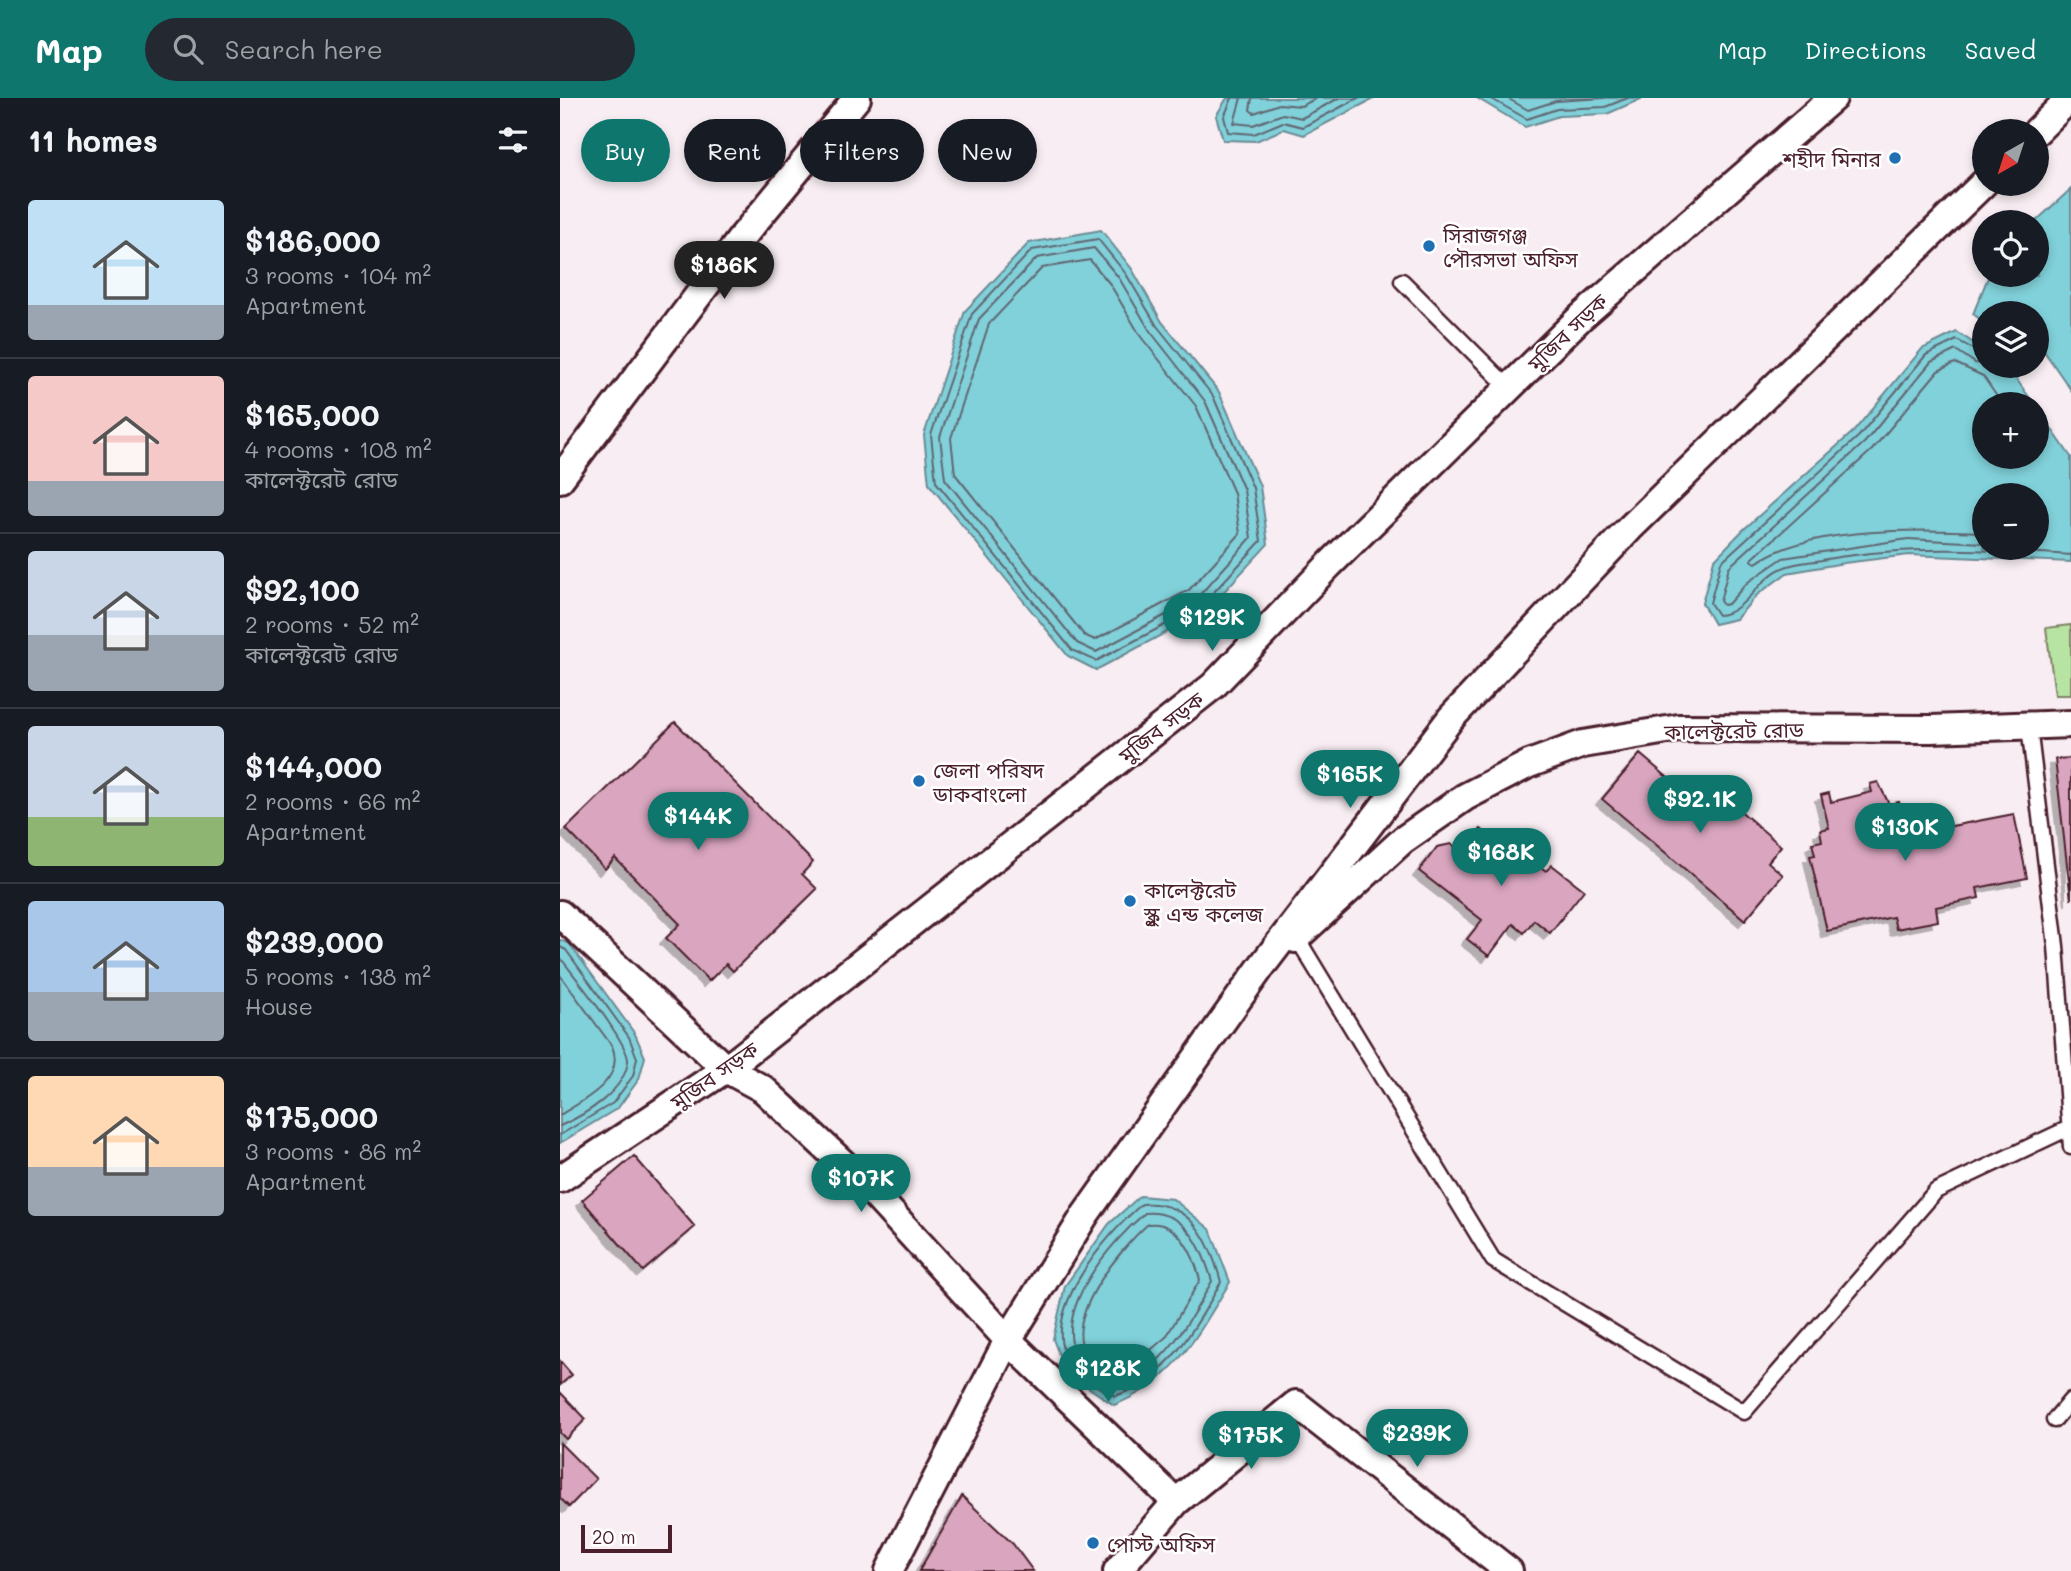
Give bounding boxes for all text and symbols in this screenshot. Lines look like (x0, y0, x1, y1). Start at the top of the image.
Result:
search box (145, 18, 635, 81)
text: Map (35, 28, 103, 71)
icon: search (169, 30, 207, 68)
text: Search here (225, 32, 383, 66)
text: Map (1718, 34, 1767, 65)
text: Directions (1805, 34, 1927, 65)
text: Saved (1965, 34, 2036, 65)
chip: Buy (581, 119, 670, 182)
chip: Rent (684, 119, 786, 182)
chip: Filters (800, 119, 924, 182)
chip: New (938, 119, 1037, 182)
north arrow (1972, 119, 2049, 196)
map controls (1972, 119, 2049, 560)
text: 11 homes (28, 120, 158, 160)
icon: filters (494, 121, 532, 159)
place label: শহীদ মিনার (1781, 145, 1881, 172)
marker: শহীদ মিনার (1887, 150, 1903, 166)
button: locate (1972, 210, 2049, 287)
text: $186,000 (245, 220, 381, 260)
place label: সিরাজগঞ্জ পৌরসভা অফিস (1442, 221, 1579, 272)
icon: home (84, 228, 168, 312)
marker: সিরাজগঞ্জ পৌরসভা অফিস (1421, 238, 1437, 254)
pin: $186K (675, 242, 773, 301)
text: $186K (690, 249, 758, 279)
text: 3 rooms · 104 m² (245, 260, 431, 290)
street label: মুজিব সড়ক (1521, 287, 1613, 377)
text: Apartment (245, 290, 367, 320)
button: layers (1972, 301, 2049, 378)
button: + (1972, 392, 2049, 469)
text: $165,000 (245, 394, 380, 434)
icon: home (84, 404, 168, 488)
text: 4 rooms · 108 m² (245, 434, 432, 464)
text: কালেক্টরেট রোড (245, 464, 398, 494)
button: − (1972, 483, 2049, 560)
text: $92,100 (245, 569, 359, 609)
icon: home (84, 579, 168, 663)
pin: $129K (1163, 594, 1261, 653)
text: $129K (1179, 601, 1245, 631)
text: 2 rooms · 52 m² (245, 609, 419, 639)
text: কালেক্টরেট রোড (245, 639, 398, 669)
street label: মুজিব সড়ক (1112, 685, 1210, 769)
street label: কালেক্টরেট রোড (1663, 715, 1805, 745)
text: $144,000 (245, 746, 382, 786)
pin: $165K (1301, 750, 1399, 810)
icon: home (84, 754, 168, 838)
place label: জেলা পরিষদ ডাকবাংলো (932, 756, 1045, 807)
text: $165K (1317, 758, 1383, 788)
marker: জেলা পরিষদ ডাকবাংলো (911, 773, 927, 789)
pin: $92.1K (1643, 776, 1757, 835)
text: $92.1K (1663, 783, 1737, 813)
text: 2 rooms · 66 m² (245, 786, 420, 816)
pin: $144K (649, 792, 747, 852)
text: $144K (664, 800, 732, 830)
pin: $130K (1856, 804, 1954, 863)
text: $130K (1871, 811, 1939, 841)
text: Apartment (245, 816, 367, 846)
pin: $168K (1452, 828, 1550, 888)
text: $168K (1467, 836, 1535, 866)
place label: কালেক্টরেট স্কুল এন্ড কলেজ (1143, 876, 1264, 927)
marker: কালেক্টরেট স্কুল এন্ড কলেজ (1122, 893, 1138, 909)
text: $239,000 (245, 921, 383, 961)
icon: home (84, 929, 168, 1013)
text: 5 rooms · 138 m² (245, 961, 431, 991)
text: House (245, 991, 313, 1021)
street label: মুজিব সড়ক (664, 1034, 764, 1116)
text: $175,000 (245, 1096, 378, 1136)
icon: home (84, 1104, 168, 1188)
text: 3 rooms · 86 m² (245, 1136, 421, 1166)
pin: $107K (812, 1154, 910, 1214)
text: $107K (827, 1162, 895, 1192)
text: Apartment (245, 1166, 367, 1196)
pin: $128K (1059, 1344, 1157, 1404)
text: $128K (1075, 1352, 1141, 1382)
pin: $239K (1368, 1410, 1466, 1469)
pin: $175K (1202, 1412, 1300, 1471)
text: $239K (1382, 1417, 1452, 1447)
text: $175K (1218, 1419, 1284, 1449)
scale bar (581, 1522, 672, 1554)
text: 20 m (592, 1524, 636, 1549)
place label: পোস্ট অফিস (1107, 1530, 1216, 1557)
marker: পোস্ট অফিস (1085, 1535, 1101, 1551)

